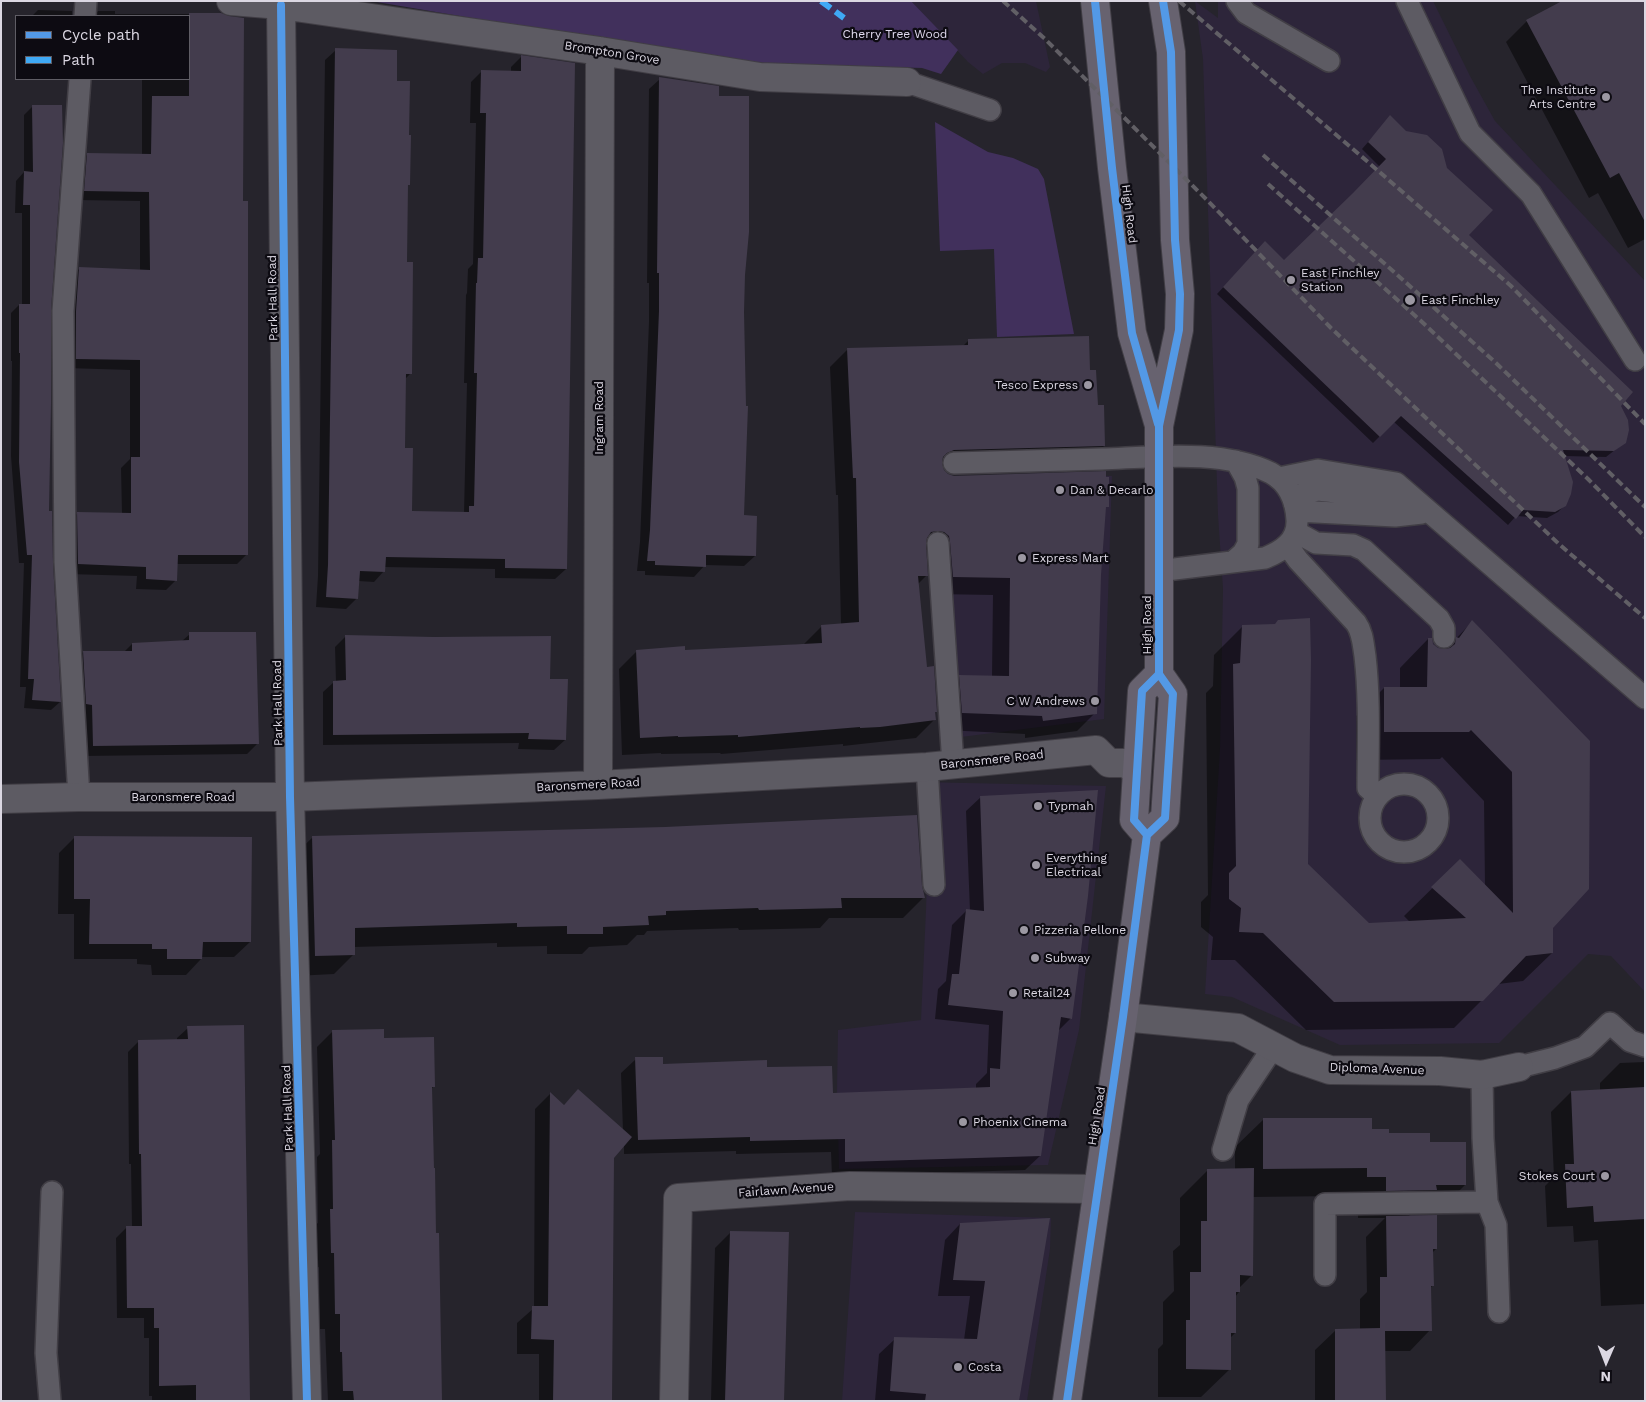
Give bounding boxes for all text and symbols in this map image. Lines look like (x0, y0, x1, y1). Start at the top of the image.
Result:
legend (15, 15, 190, 80)
text: Cycle path (62, 26, 140, 44)
park label: Cherry Tree Wood (843, 27, 947, 41)
street label: Brompton Grove (563, 38, 661, 68)
text: Path (62, 51, 95, 69)
place label: The Institute Arts Centre (1521, 83, 1596, 111)
marker: The Institute Arts Centre (1600, 91, 1612, 103)
street label: High Road (1118, 184, 1140, 244)
street label: Park Hall Road (265, 255, 281, 341)
place label: East Finchley Station (1301, 266, 1379, 294)
marker: East Finchley Station (1285, 274, 1297, 286)
marker: East Finchley (1403, 293, 1417, 307)
place label: East Finchley (1421, 293, 1499, 307)
place label: Tesco Express (995, 378, 1078, 392)
marker: Tesco Express (1082, 379, 1094, 391)
street label: Ingram Road (592, 381, 606, 455)
place label: Dan & Decarlo (1070, 483, 1153, 497)
marker: Dan & Decarlo (1054, 484, 1066, 496)
place label: Express Mart (1032, 551, 1108, 565)
marker: Express Mart (1016, 552, 1028, 564)
street label: High Road (1140, 595, 1154, 655)
street label: Park Hall Road (270, 660, 286, 746)
place label: C W Andrews (1006, 694, 1085, 708)
marker: C W Andrews (1089, 695, 1101, 707)
street label: Baronsmere Road (940, 747, 1044, 773)
street label: Baronsmere Road (536, 775, 640, 795)
street label: Baronsmere Road (131, 790, 235, 804)
place label: Typmah (1048, 799, 1094, 813)
marker: Typmah (1032, 800, 1044, 812)
place label: Everything Electrical (1046, 851, 1107, 879)
marker: Everything Electrical (1030, 859, 1042, 871)
place label: Pizzeria Pellone (1034, 923, 1126, 937)
marker: Pizzeria Pellone (1018, 924, 1030, 936)
place label: Subway (1045, 951, 1090, 965)
marker: Subway (1029, 952, 1041, 964)
place label: Retail24 (1023, 986, 1070, 1000)
marker: Retail24 (1007, 987, 1019, 999)
street label: Diploma Avenue (1329, 1060, 1425, 1078)
street label: Park Hall Road (279, 1065, 297, 1151)
street label: High Road (1085, 1086, 1109, 1146)
place label: Phoenix Cinema (973, 1115, 1067, 1129)
marker: Phoenix Cinema (957, 1116, 969, 1128)
place label: Stokes Court (1519, 1169, 1595, 1183)
marker: Stokes Court (1599, 1170, 1611, 1182)
street label: Fairlawn Avenue (738, 1179, 834, 1201)
north arrow (1581, 1337, 1631, 1387)
place label: Costa (968, 1360, 1002, 1374)
marker: Costa (952, 1361, 964, 1373)
text: N (1600, 1369, 1611, 1385)

